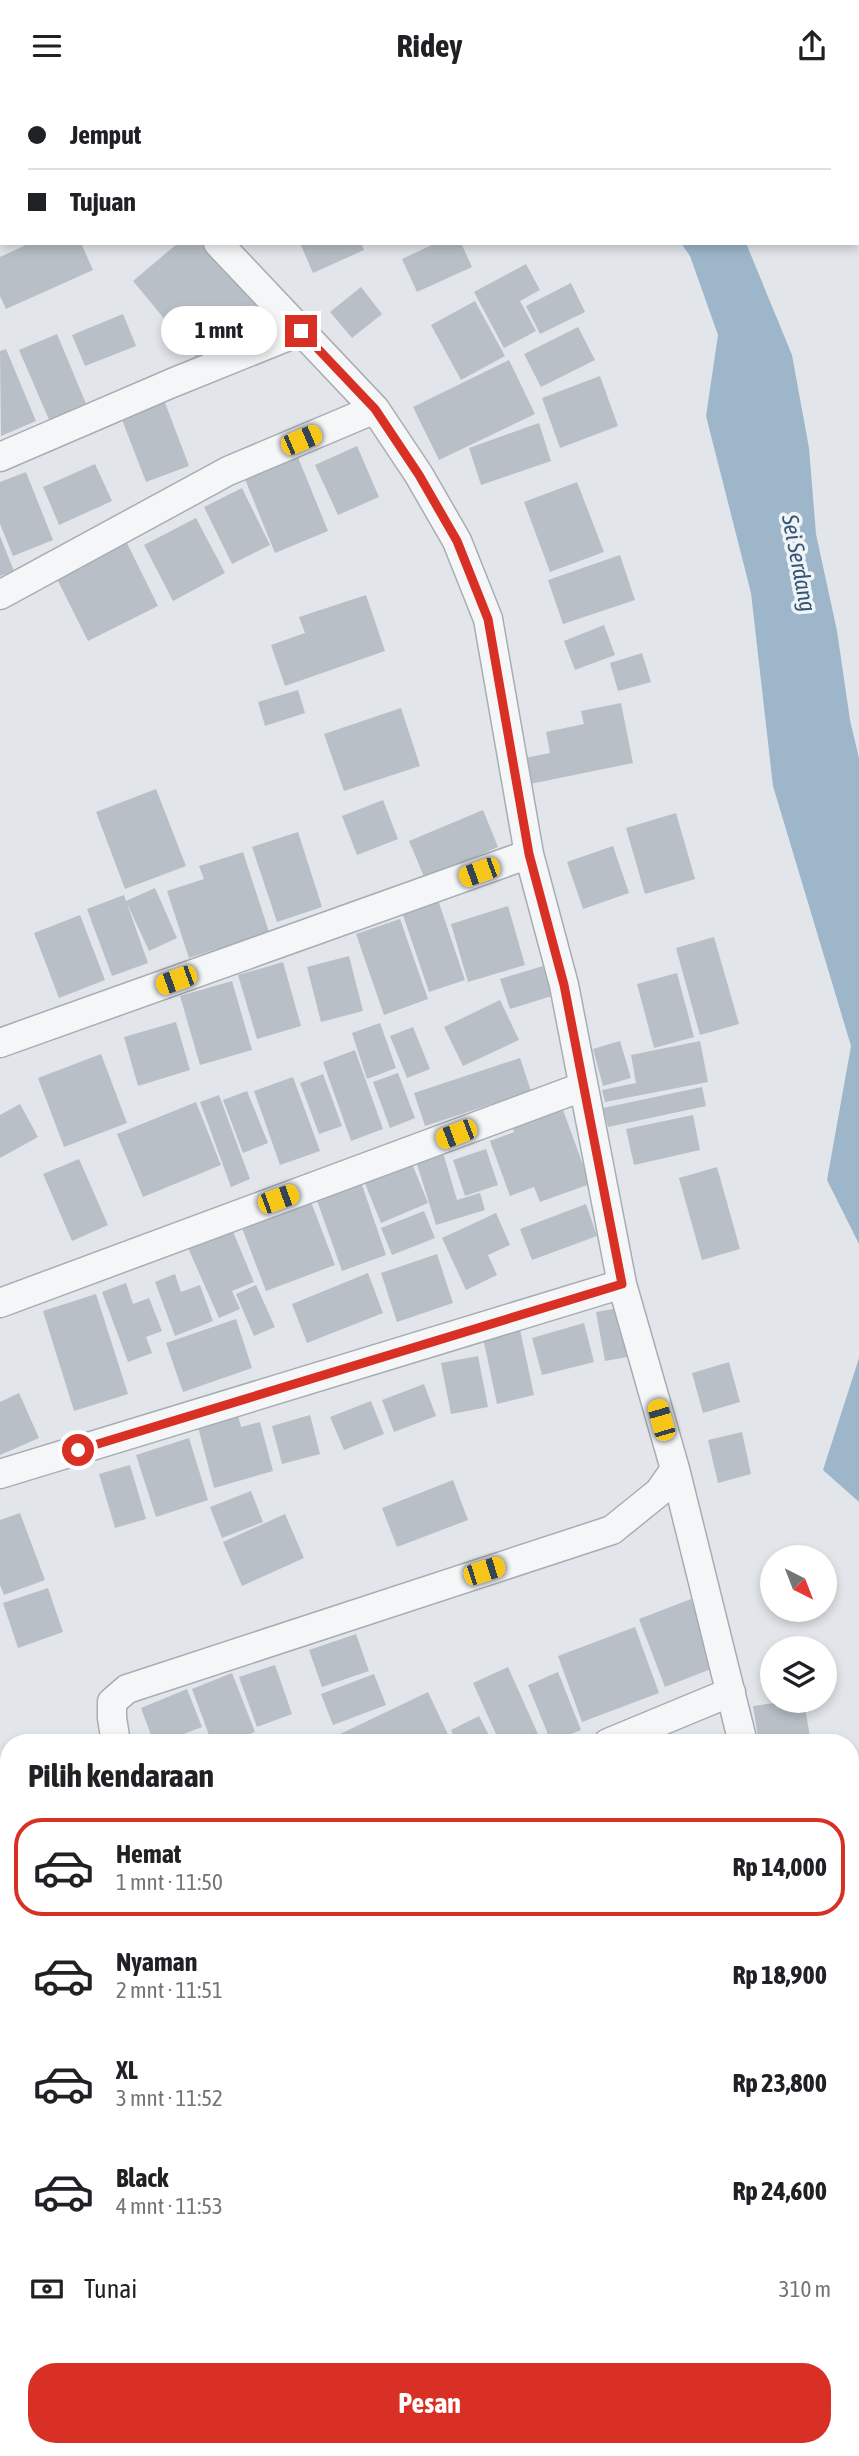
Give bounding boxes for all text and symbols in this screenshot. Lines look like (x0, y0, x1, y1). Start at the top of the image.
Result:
icon: menu (28, 27, 66, 65)
text: Ridey (397, 27, 462, 64)
icon: share (793, 27, 831, 65)
text: Jemput (70, 120, 141, 150)
text: Tujuan (70, 187, 136, 217)
callout: 1 mnt (161, 307, 276, 355)
route end (285, 315, 317, 347)
text: 1 mnt (195, 317, 243, 343)
car (278, 422, 325, 458)
water label: Sei Serdang (777, 511, 821, 614)
car (456, 855, 503, 889)
car (153, 963, 200, 997)
car (433, 1117, 480, 1151)
car (255, 1182, 302, 1216)
car (646, 1397, 677, 1443)
route start (62, 1434, 94, 1466)
north arrow (760, 1545, 836, 1622)
map controls (760, 1545, 837, 1713)
car (461, 1555, 508, 1587)
button: layers (760, 1636, 837, 1713)
text: Pilih kendaraan (28, 1757, 214, 1794)
icon: car (32, 1836, 95, 1899)
text: Hemat (116, 1839, 181, 1869)
text: Rp 14,000 (732, 1852, 827, 1882)
text: 1 mnt · 11:50 (116, 1869, 223, 1895)
icon: car (32, 1944, 95, 2007)
text: Nyaman (116, 1947, 197, 1977)
text: Rp 18,900 (732, 1960, 827, 1990)
text: 2 mnt · 11:51 (116, 1977, 223, 2003)
icon: car (32, 2052, 95, 2115)
text: XL (116, 2055, 138, 2085)
text: Rp 23,800 (732, 2068, 827, 2098)
text: 3 mnt · 11:52 (116, 2085, 223, 2111)
icon: car (32, 2160, 95, 2223)
text: Black (116, 2163, 168, 2193)
text: Rp 24,600 (732, 2176, 827, 2206)
text: 4 mnt · 11:53 (116, 2193, 223, 2219)
icon: cash (28, 2270, 66, 2308)
text: Tunai (84, 2274, 137, 2304)
text: 310 m (779, 2276, 831, 2302)
button: Pesan (28, 2363, 831, 2443)

